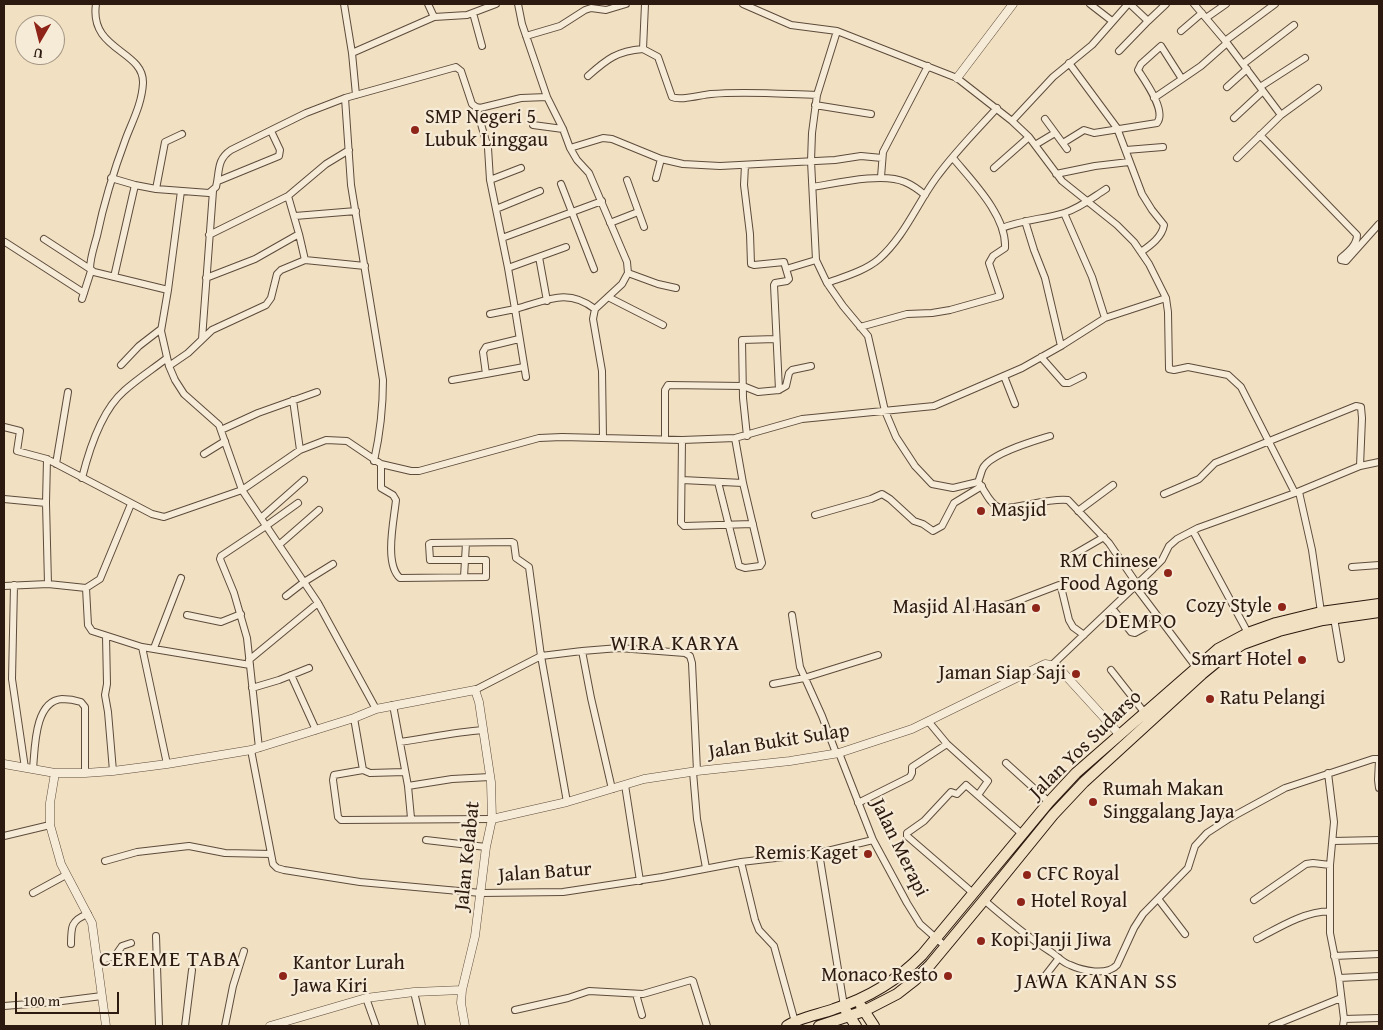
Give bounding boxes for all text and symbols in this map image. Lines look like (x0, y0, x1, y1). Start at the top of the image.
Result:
north arrow (15, 15, 65, 65)
text: U (32, 43, 44, 64)
place label: SMP Negeri 5 Lubuk Linggau (425, 106, 548, 153)
marker: SMP Negeri 5 Lubuk Linggau (409, 124, 421, 136)
place label: Masjid (991, 499, 1046, 523)
marker: Masjid (975, 505, 987, 517)
place label: RM Chinese Food Agong (1060, 550, 1158, 597)
marker: RM Chinese Food Agong (1162, 567, 1174, 579)
place label: Cozy Style (1186, 595, 1272, 619)
place label: Masjid Al Hasan (893, 596, 1026, 620)
marker: Cozy Style (1276, 601, 1288, 613)
marker: Masjid Al Hasan (1030, 602, 1042, 614)
district label: DEMPO (1104, 609, 1178, 635)
district label: WIRA KARYA (609, 631, 741, 657)
place label: Smart Hotel (1191, 648, 1292, 672)
marker: Smart Hotel (1296, 654, 1308, 666)
place label: Jaman Siap Saji (939, 662, 1066, 686)
marker: Jaman Siap Saji (1070, 668, 1082, 680)
street label: Jalan Yos Sudarso (1025, 685, 1147, 805)
place label: Ratu Pelangi (1220, 687, 1325, 711)
marker: Ratu Pelangi (1204, 693, 1216, 705)
street label: Jalan Bukit Sulap (707, 719, 851, 765)
place label: Rumah Makan Singgalang Jaya (1103, 778, 1234, 825)
street label: Jalan Merapi (865, 795, 933, 901)
marker: Rumah Makan Singgalang Jaya (1087, 796, 1099, 808)
street label: Jalan Kelabat (450, 800, 486, 912)
place label: Remis Kaget (755, 842, 858, 866)
marker: Remis Kaget (862, 848, 874, 860)
street label: Jalan Batur (498, 858, 592, 888)
place label: CFC Royal (1037, 863, 1119, 887)
marker: CFC Royal (1021, 869, 1033, 881)
place label: Hotel Royal (1031, 890, 1127, 914)
marker: Hotel Royal (1015, 896, 1027, 908)
place label: Kopi Janji Jiwa (991, 929, 1111, 953)
marker: Kopi Janji Jiwa (975, 935, 987, 947)
district label: CEREME TABA (98, 947, 242, 973)
place label: Kantor Lurah Jawa Kiri (293, 952, 405, 999)
place label: Monaco Resto (821, 964, 938, 988)
district label: JAWA KANAN SS (1014, 969, 1180, 995)
marker: Kantor Lurah Jawa Kiri (277, 970, 289, 982)
marker: Monaco Resto (942, 970, 954, 982)
scale bar (18, 982, 121, 1014)
text: 100 m (23, 990, 60, 1011)

